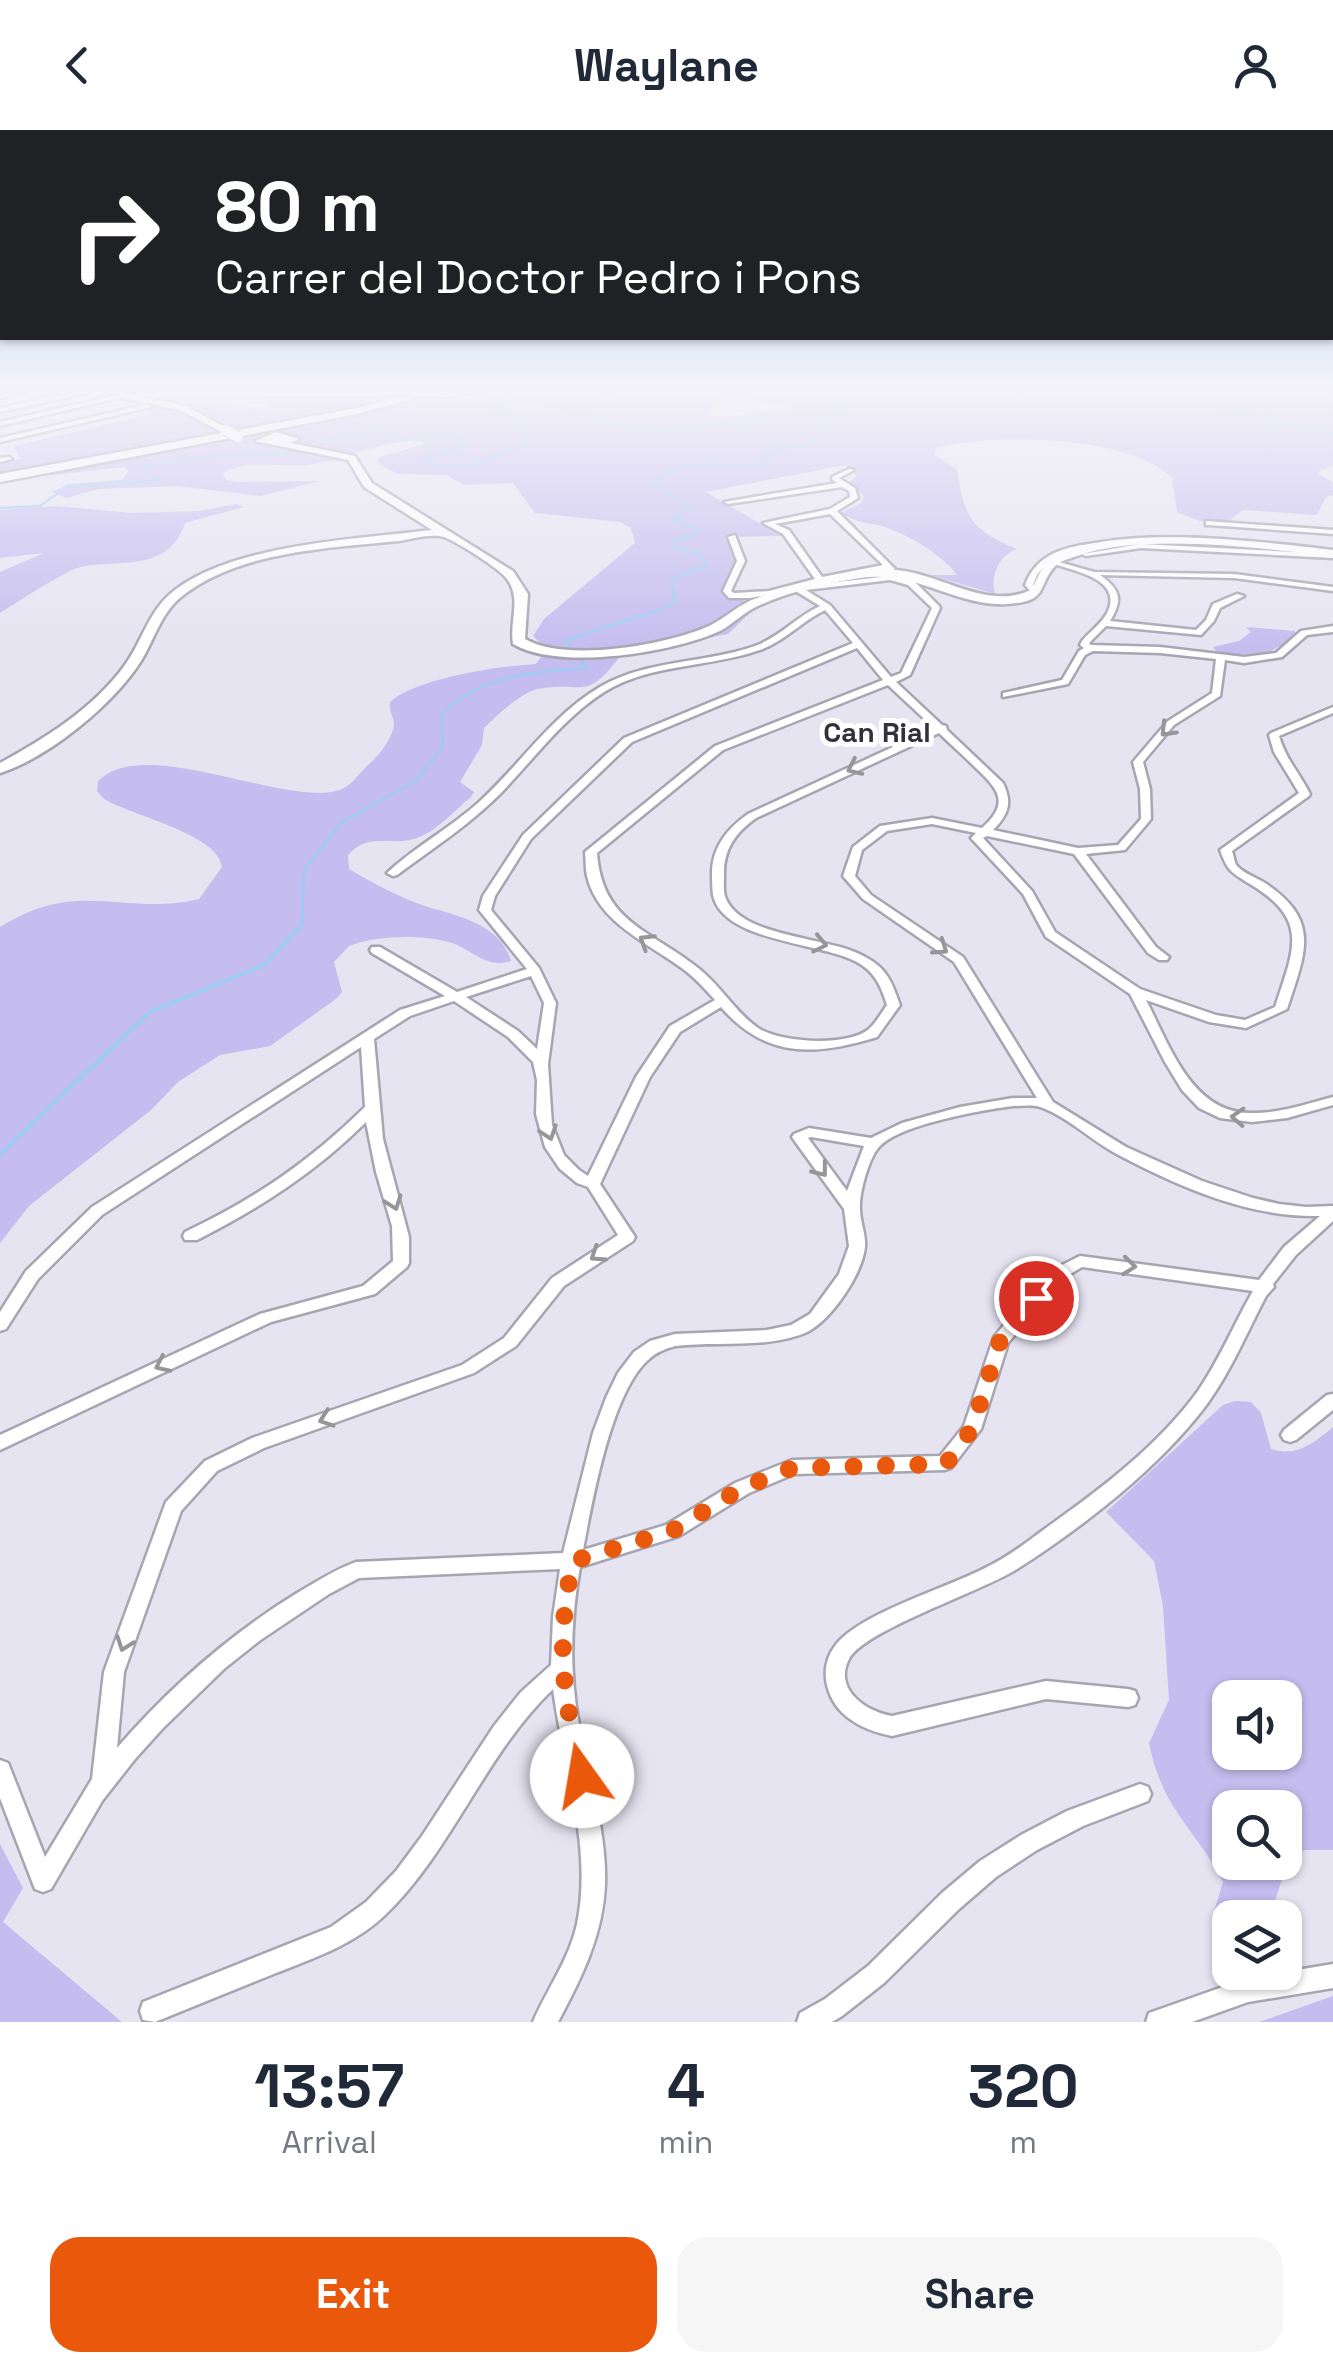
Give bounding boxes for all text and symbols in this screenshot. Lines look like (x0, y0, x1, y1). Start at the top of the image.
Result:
text: Waylane (574, 37, 759, 94)
icon: back (50, 38, 105, 93)
icon: person (1228, 38, 1283, 93)
text: 80 m (215, 162, 380, 251)
icon: right (50, 170, 180, 300)
text: Carrer del Doctor Pedro i Pons (215, 249, 862, 306)
district label: Can Rial (823, 714, 931, 750)
one-way arrow (1160, 719, 1178, 737)
one-way arrow (847, 755, 865, 775)
one-way arrow (811, 933, 828, 954)
one-way arrow (639, 934, 657, 953)
one-way arrow (930, 936, 949, 954)
one-way arrow (1230, 1107, 1246, 1128)
one-way arrow (538, 1124, 558, 1141)
one-way arrow (809, 1159, 827, 1177)
one-way arrow (382, 1194, 403, 1211)
one-way arrow (590, 1242, 608, 1261)
one-way arrow (1121, 1254, 1137, 1276)
pin (994, 1256, 1079, 1341)
icon: arrive (1009, 1271, 1064, 1326)
one-way arrow (154, 1352, 172, 1372)
one-way arrow (318, 1407, 335, 1428)
one-way arrow (115, 1634, 136, 1651)
map controls (1212, 1680, 1302, 1990)
button: sound (1212, 1680, 1302, 1770)
position arrow (530, 1724, 634, 1828)
button: search (1212, 1790, 1302, 1880)
button: layers (1212, 1900, 1302, 1990)
text: 13:57 (254, 2048, 404, 2125)
text: 4 (667, 2048, 705, 2125)
text: 320 (968, 2048, 1079, 2125)
text: Arrival (282, 2122, 377, 2162)
text: min (659, 2122, 713, 2162)
text: m (1009, 2122, 1037, 2162)
button: Exit (50, 2237, 657, 2352)
button: Share (677, 2237, 1283, 2352)

